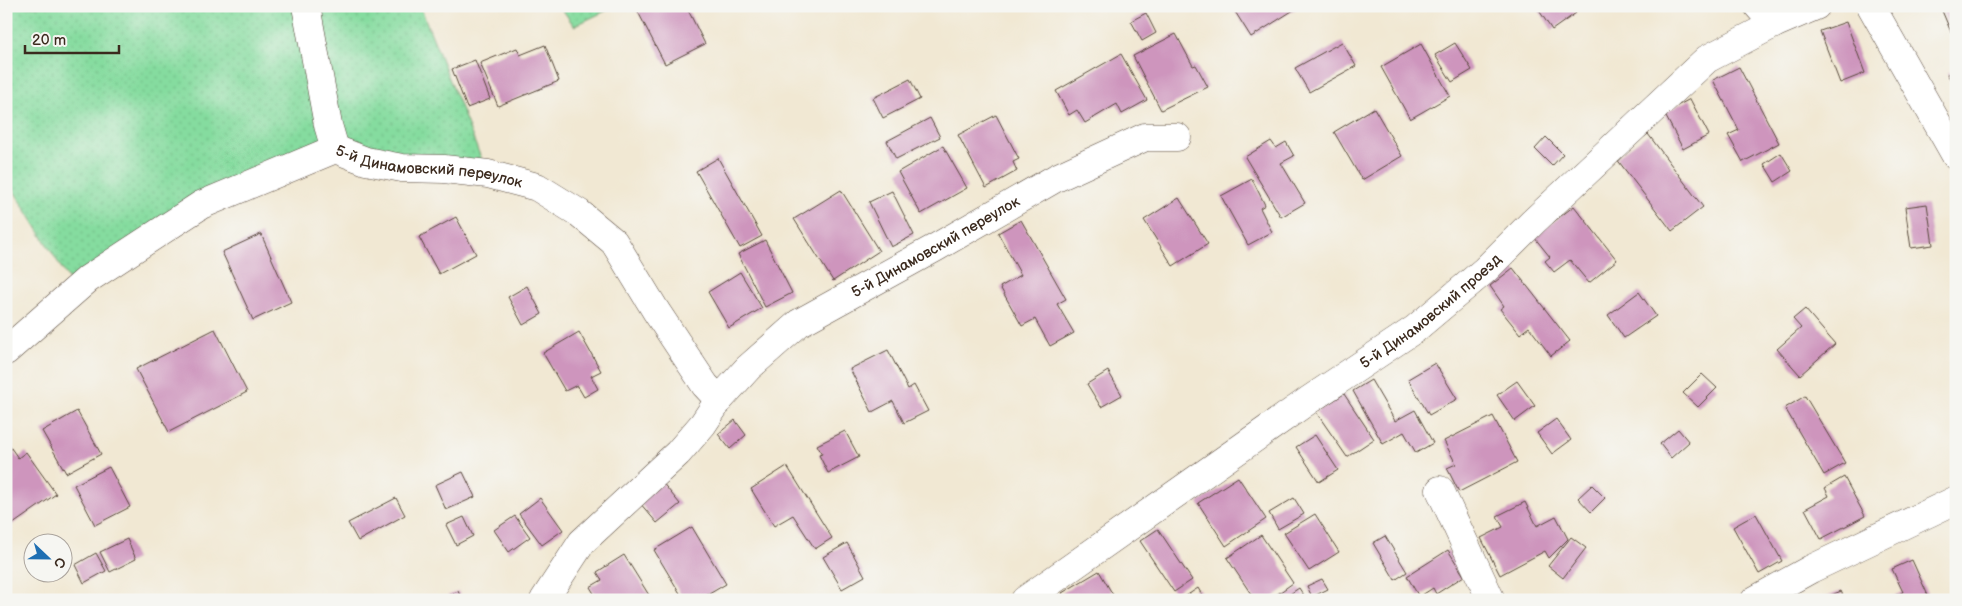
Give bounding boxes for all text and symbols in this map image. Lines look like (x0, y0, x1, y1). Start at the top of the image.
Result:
scale bar (25, 22, 119, 54)
text: 20 m (32, 31, 66, 50)
street label: 5-й Динамовский переулок (333, 141, 525, 192)
street label: 5-й Динамовский переулок (848, 192, 1023, 302)
street label: 5-й Динамовский проезд (1356, 250, 1505, 373)
north arrow (22, 534, 72, 584)
text: С (50, 555, 69, 571)

